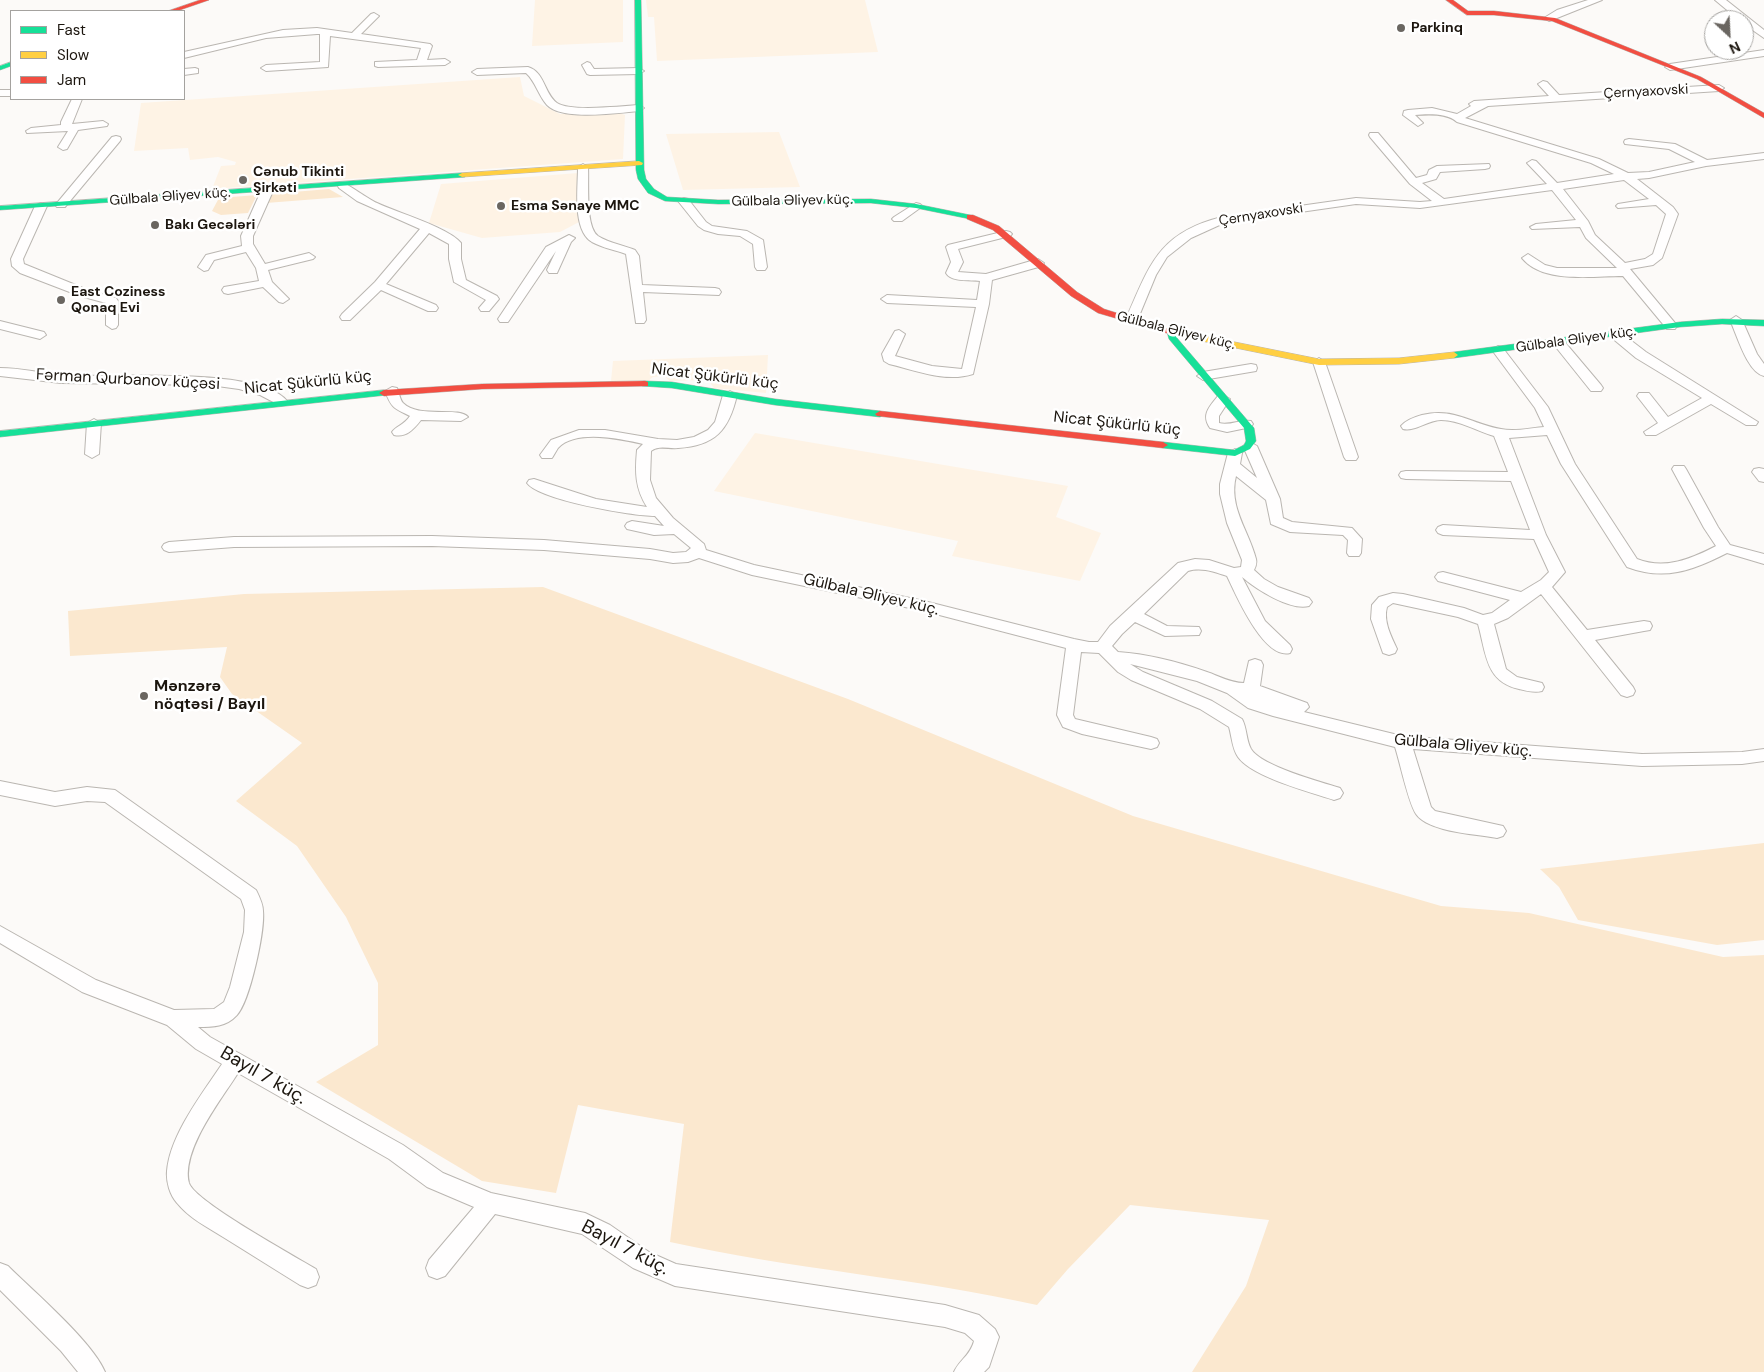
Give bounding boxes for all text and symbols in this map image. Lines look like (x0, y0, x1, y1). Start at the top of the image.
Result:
legend (10, 10, 185, 100)
north arrow (1704, 10, 1754, 60)
text: Fast (57, 20, 86, 40)
place label: Parkinq (1411, 20, 1463, 36)
marker: Parkinq (1395, 22, 1407, 34)
text: N (1726, 37, 1743, 58)
text: Slow (57, 45, 89, 65)
text: Jam (57, 70, 86, 90)
street label: Çernyaxovski (1603, 81, 1689, 103)
place label: Cənub Tikinti Şirkəti (253, 164, 344, 196)
marker: Cənub Tikinti Şirkəti (237, 174, 249, 186)
street label: Gülbala Əliyev küç. (109, 184, 231, 210)
street label: Gülbala Əliyev küç. (731, 192, 853, 210)
place label: Esma Sənaye MMC (511, 198, 639, 214)
marker: Esma Sənaye MMC (495, 200, 507, 212)
street label: Çernyaxovski (1218, 200, 1304, 230)
place label: Bakı Gecələri (165, 217, 255, 233)
marker: Bakı Gecələri (149, 219, 161, 231)
place label: East Coziness Qonaq Evi (71, 284, 165, 316)
marker: East Coziness Qonaq Evi (55, 294, 67, 306)
street label: Gülbala Əliyev küç. (1115, 308, 1237, 354)
street label: Gülbala Əliyev küç. (1515, 323, 1637, 357)
street label: Nicat Şükürlü küç (650, 360, 780, 394)
street label: Fərman Qurbanov küçəsi (36, 366, 220, 394)
street label: Nicat Şükürlü küç (243, 367, 373, 399)
street label: Nicat Şükürlü küç (1052, 408, 1182, 440)
street label: Gülbala Əliyev küç. (801, 570, 941, 620)
place label: Mənzərə nöqtəsi / Bayıl (154, 677, 265, 715)
marker: Mənzərə nöqtəsi / Bayıl (138, 690, 150, 702)
street label: Gülbala Əliyev küç. (1393, 730, 1533, 762)
street label: Bayıl 7 küç. (216, 1042, 310, 1110)
street label: Bayıl 7 küç. (577, 1215, 673, 1281)

